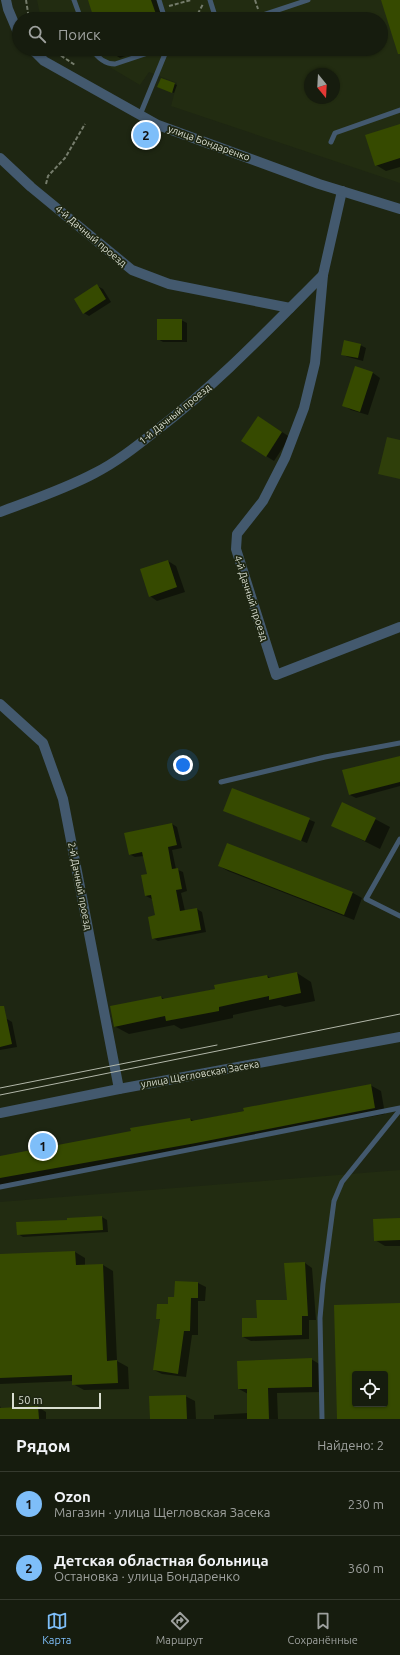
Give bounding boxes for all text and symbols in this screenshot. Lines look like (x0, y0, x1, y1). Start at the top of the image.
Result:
search box (12, 12, 388, 56)
icon: search (26, 23, 48, 45)
text: Поиск (58, 26, 101, 43)
north arrow (304, 68, 340, 104)
pin: 2 (133, 120, 159, 150)
street label: улица Бондаренко (166, 123, 252, 163)
street label: 4-й Дачный проезд (53, 203, 129, 269)
street label: 1-й Дачный проезд (137, 382, 213, 446)
street label: 4-й Дачный проезд (232, 554, 270, 642)
your location (173, 755, 193, 775)
street label: 2-й Дачный проезд (66, 841, 94, 931)
street label: улица Щегловская Засека (140, 1058, 260, 1090)
pin: 1 (30, 1131, 56, 1161)
map controls (352, 1371, 388, 1407)
button: locate (352, 1371, 388, 1407)
scale bar (12, 1391, 101, 1410)
text: 50 m (18, 1394, 42, 1406)
text: Рядом (16, 1436, 71, 1455)
text: Найдено: 2 (317, 1438, 384, 1452)
text: Ozon (54, 1488, 91, 1505)
text: 1 (25, 1497, 33, 1511)
text: 230 m (348, 1497, 384, 1511)
text: Магазин · улица Щегловская Засека (54, 1505, 270, 1519)
text: Детская областная больница (54, 1552, 269, 1569)
text: 2 (25, 1561, 33, 1575)
text: 360 m (348, 1561, 384, 1575)
text: Остановка · улица Бондаренко (54, 1569, 240, 1583)
tab: Карта (42, 1610, 71, 1646)
tab: Маршрут (156, 1610, 203, 1646)
tab: Сохранённые (288, 1610, 358, 1646)

